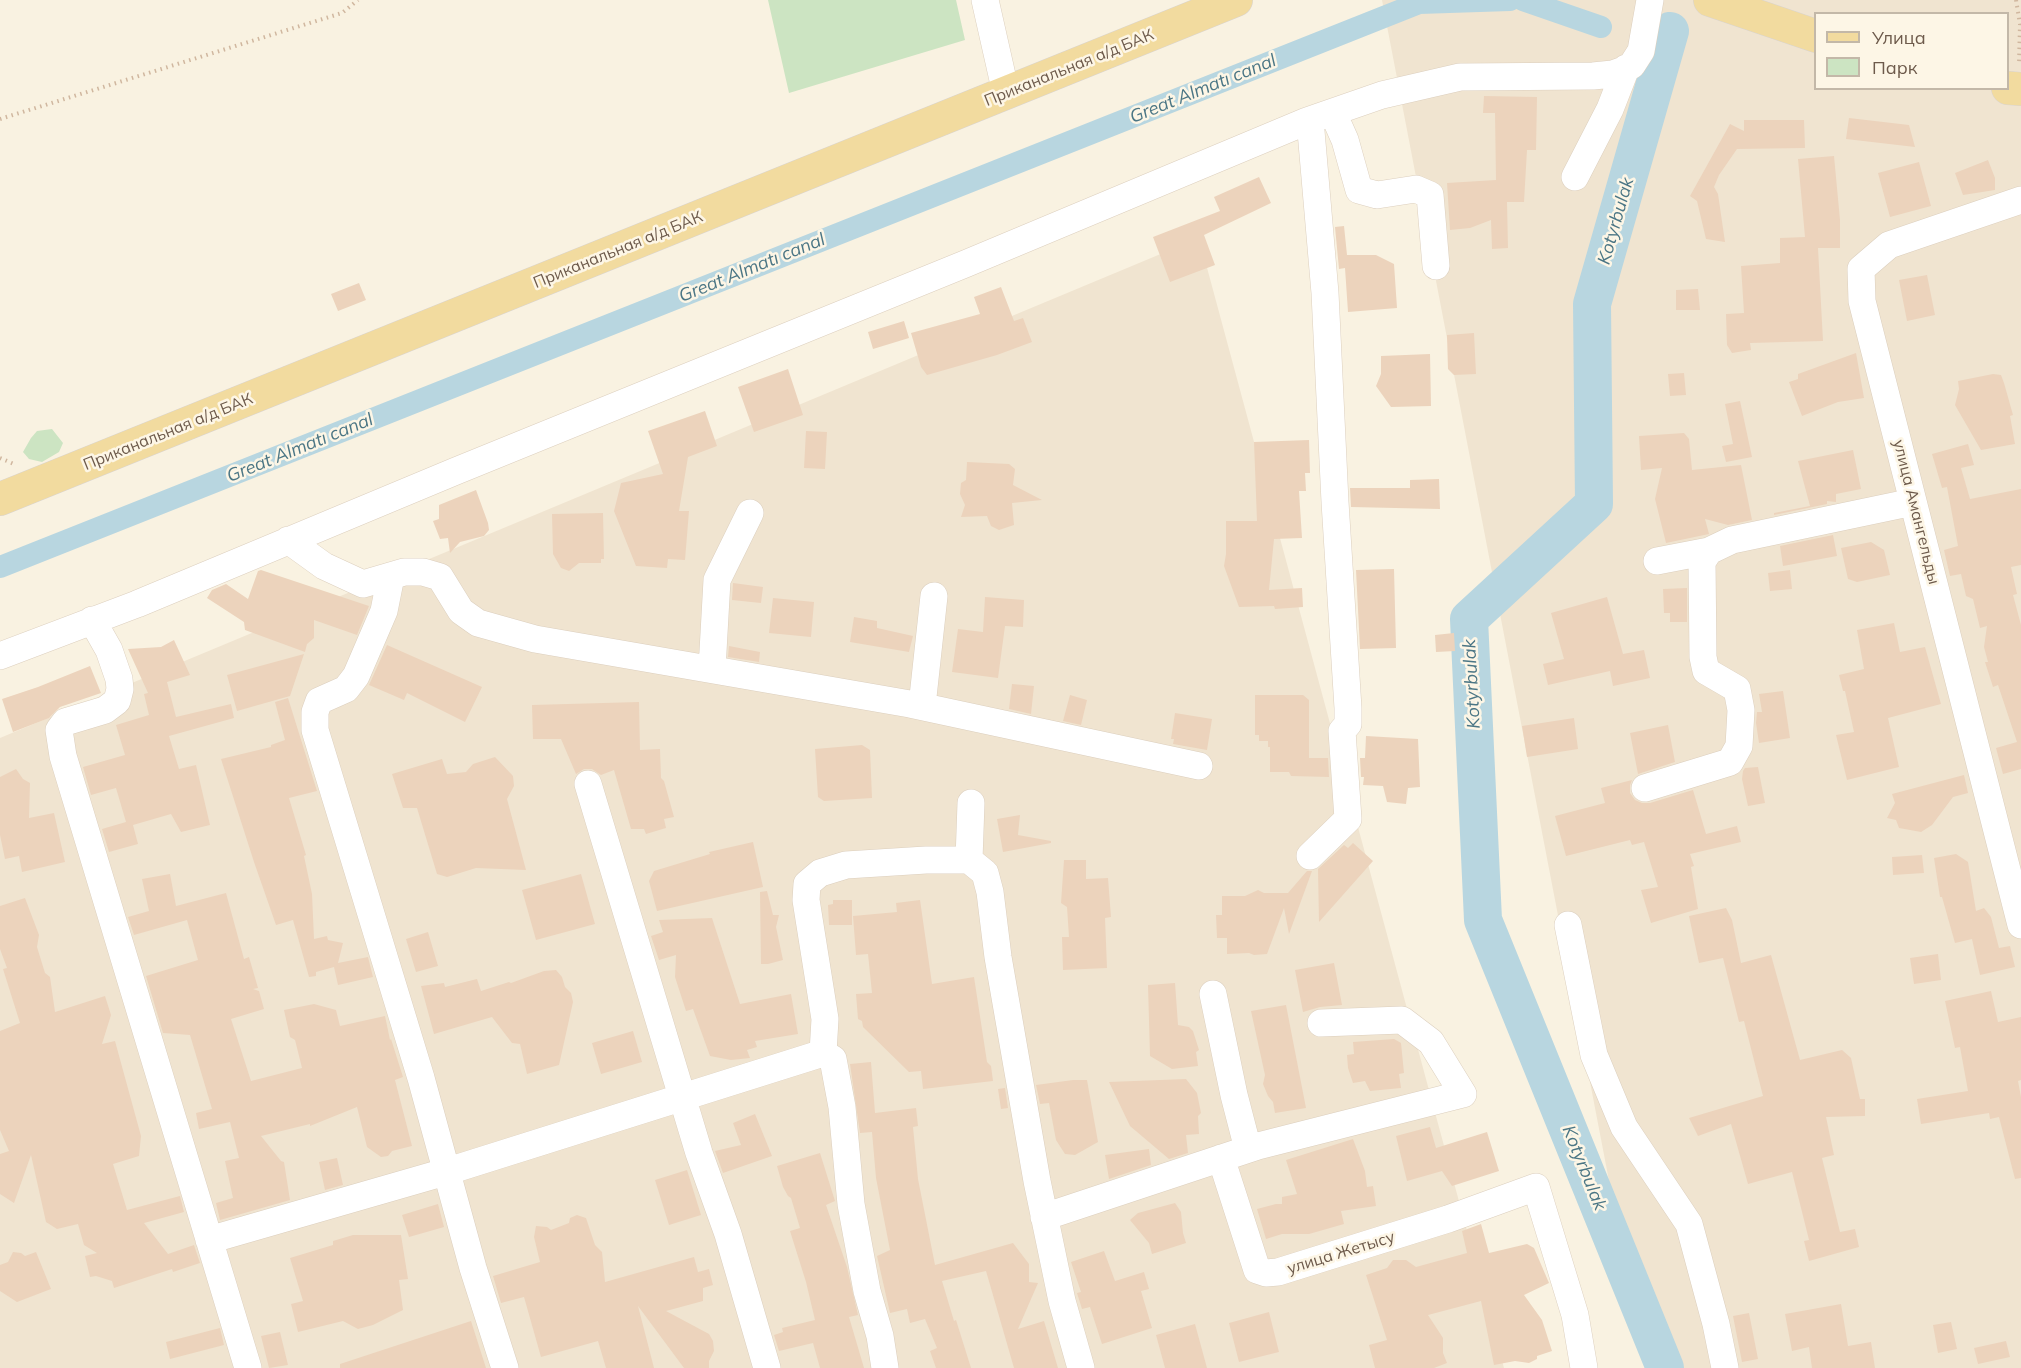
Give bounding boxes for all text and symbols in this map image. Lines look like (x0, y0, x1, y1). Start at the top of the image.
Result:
legend (1814, 12, 2009, 90)
street label: Приканальная а/д БАК (981, 25, 1157, 111)
text: Улица (1872, 26, 1926, 49)
water label: Great Almatı canal (1127, 50, 1279, 128)
text: Парк (1872, 56, 1917, 79)
water label: Kotyrbulak (1593, 175, 1639, 267)
street label: Приканальная а/д БАК (530, 207, 706, 293)
water label: Great Almatı canal (676, 229, 828, 307)
street label: Приканальная а/д БАК (80, 389, 256, 475)
water label: Great Almatı canal (224, 409, 376, 487)
street label: улица Амангельды (1889, 438, 1943, 586)
water label: Kotyrbulak (1459, 639, 1485, 729)
water label: Kotyrbulak (1557, 1122, 1611, 1214)
street label: улица Жетысу (1285, 1228, 1397, 1278)

